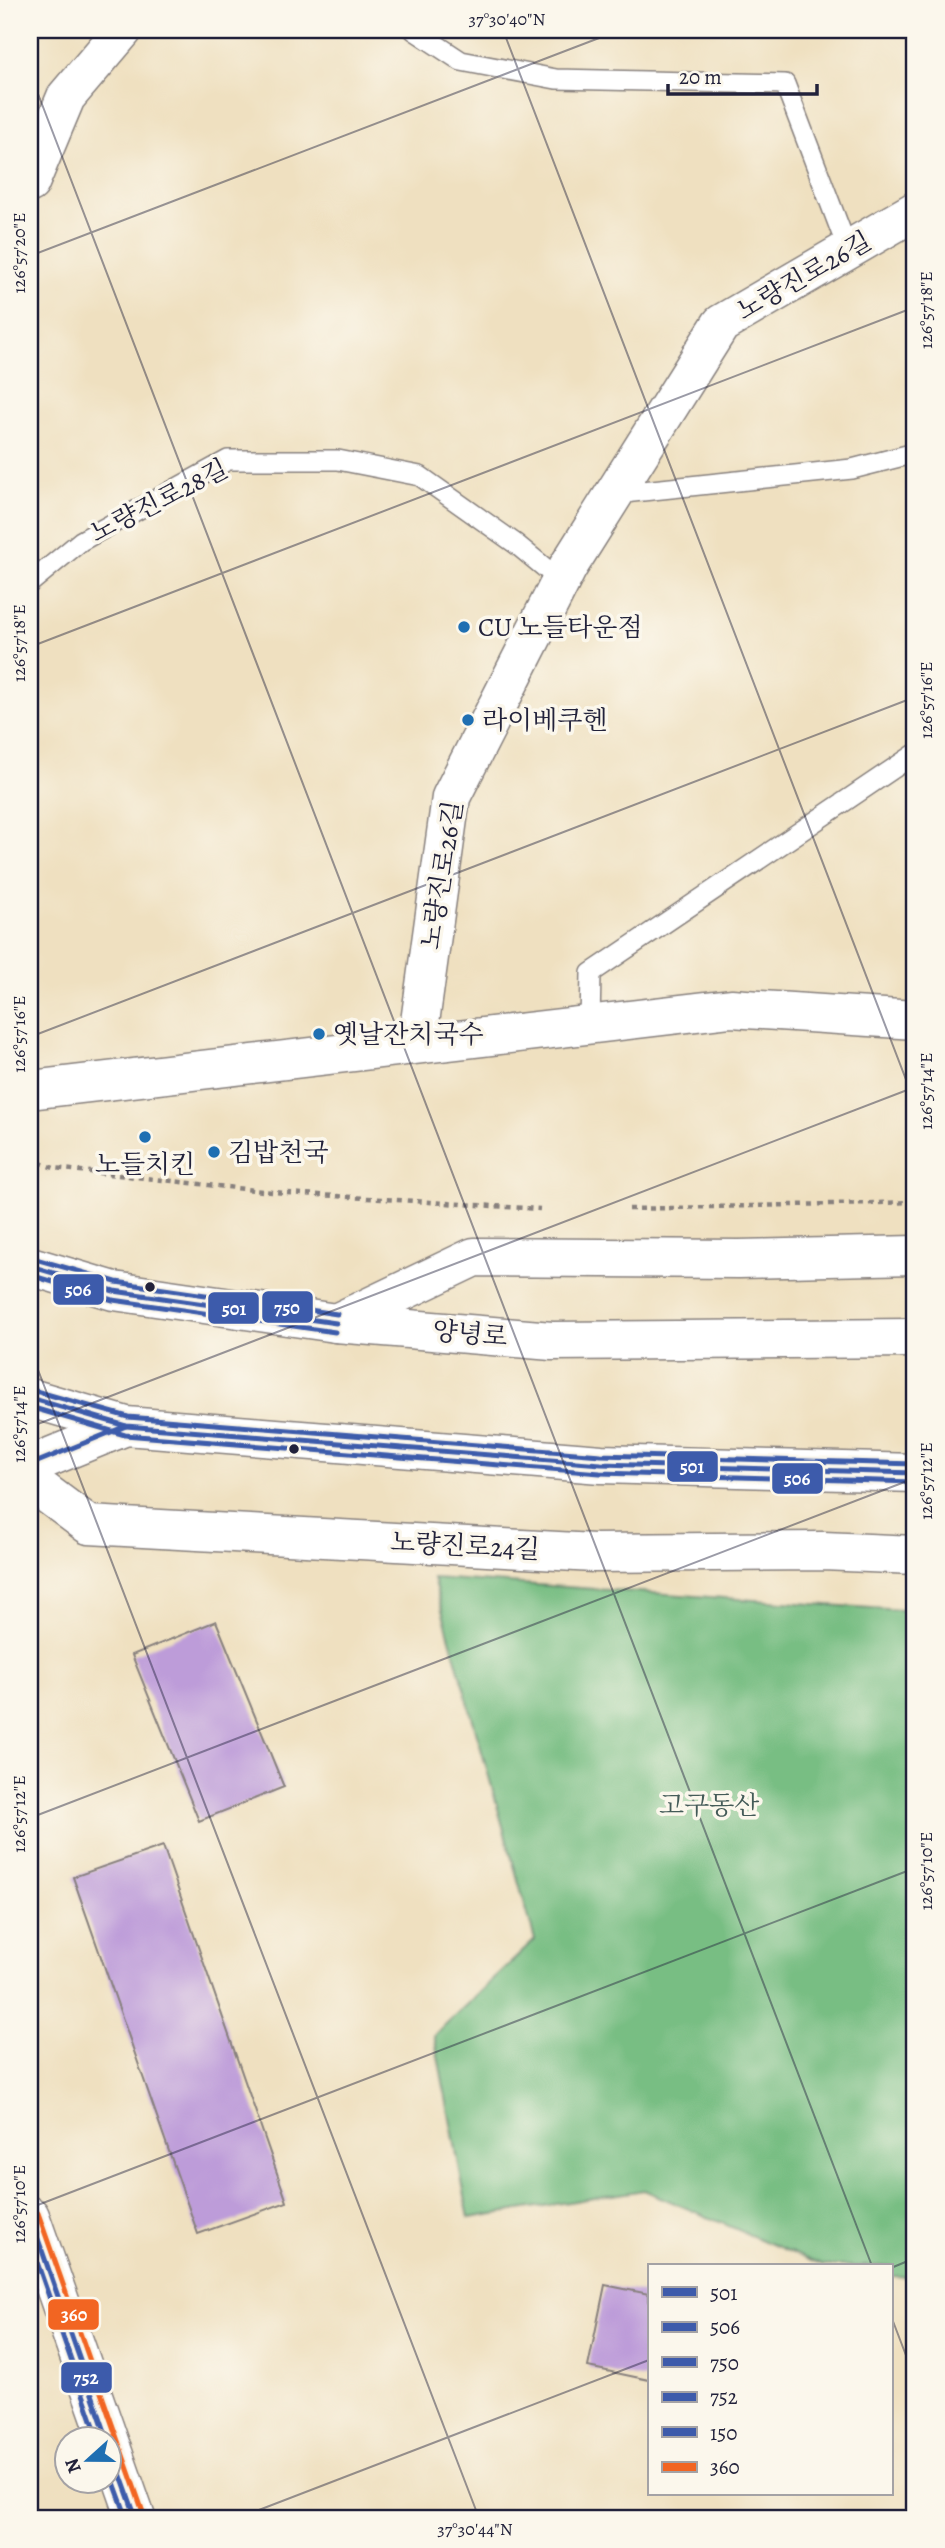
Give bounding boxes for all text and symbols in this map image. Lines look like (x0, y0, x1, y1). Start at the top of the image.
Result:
text: 37°30'40"N (469, 7, 545, 31)
scale bar (668, 52, 817, 96)
text: 20 m (679, 63, 722, 91)
text: 126°57'20"E (7, 212, 31, 294)
street label: 노량진로26길 (730, 223, 878, 329)
text: 126°57'18"E (914, 271, 938, 349)
street label: 노량진로28길 (84, 451, 234, 551)
text: 126°57'18"E (7, 604, 31, 682)
place label: CU 노들타운점 (478, 610, 643, 645)
marker: CU 노들타운점 (456, 619, 472, 635)
text: 126°57'16"E (914, 661, 938, 739)
place label: 라이베쿠헨 (482, 703, 608, 738)
marker: 라이베쿠헨 (460, 712, 476, 728)
street label: 노량진로26길 (413, 798, 471, 952)
text: 126°57'16"E (7, 995, 31, 1073)
place label: 옛날잔치국수 (333, 1017, 484, 1052)
marker: 옛날잔치국수 (311, 1026, 327, 1042)
text: 126°57'14"E (914, 1052, 938, 1130)
marker: 노들치킨 (137, 1129, 153, 1145)
place label: 김밥천국 (228, 1135, 328, 1170)
marker: 김밥천국 (206, 1144, 222, 1160)
place label: 노들치킨 (95, 1147, 195, 1182)
line badge: 506 (52, 1273, 105, 1306)
text: 506 (65, 1277, 91, 1303)
unlabelled marker (143, 1280, 157, 1294)
line badge: 750 (261, 1290, 314, 1324)
line badge: 501 (207, 1291, 260, 1325)
text: 750 (274, 1295, 300, 1321)
text: 501 (222, 1296, 246, 1322)
street label: 양녕로 (431, 1313, 509, 1355)
text: 126°57'14"E (7, 1385, 31, 1463)
unlabelled marker (287, 1442, 301, 1456)
text: 126°57'12"E (914, 1442, 938, 1520)
line badge: 501 (666, 1450, 719, 1483)
text: 501 (680, 1454, 704, 1480)
line badge: 506 (771, 1462, 824, 1495)
text: 506 (784, 1466, 810, 1492)
street label: 노량진로24길 (389, 1525, 541, 1567)
text: 126°57'12"E (7, 1775, 31, 1853)
park label: 고구동산 (659, 1788, 760, 1823)
text: 126°57'10"E (914, 1832, 938, 1910)
text: 126°57'10"E (7, 2165, 31, 2243)
legend (648, 2264, 892, 2496)
text: 501 (710, 2279, 737, 2307)
line badge: 360 (47, 2298, 100, 2331)
text: 360 (61, 2302, 88, 2328)
text: 506 (710, 2313, 740, 2341)
text: 750 (710, 2349, 739, 2377)
line badge: 752 (60, 2361, 113, 2394)
text: 752 (73, 2365, 99, 2391)
text: 752 (710, 2383, 738, 2411)
text: 150 (710, 2419, 737, 2447)
north arrow (52, 2426, 122, 2496)
text: 360 (710, 2453, 740, 2481)
text: N (58, 2454, 88, 2477)
text: 37°30'44"N (437, 2517, 513, 2541)

